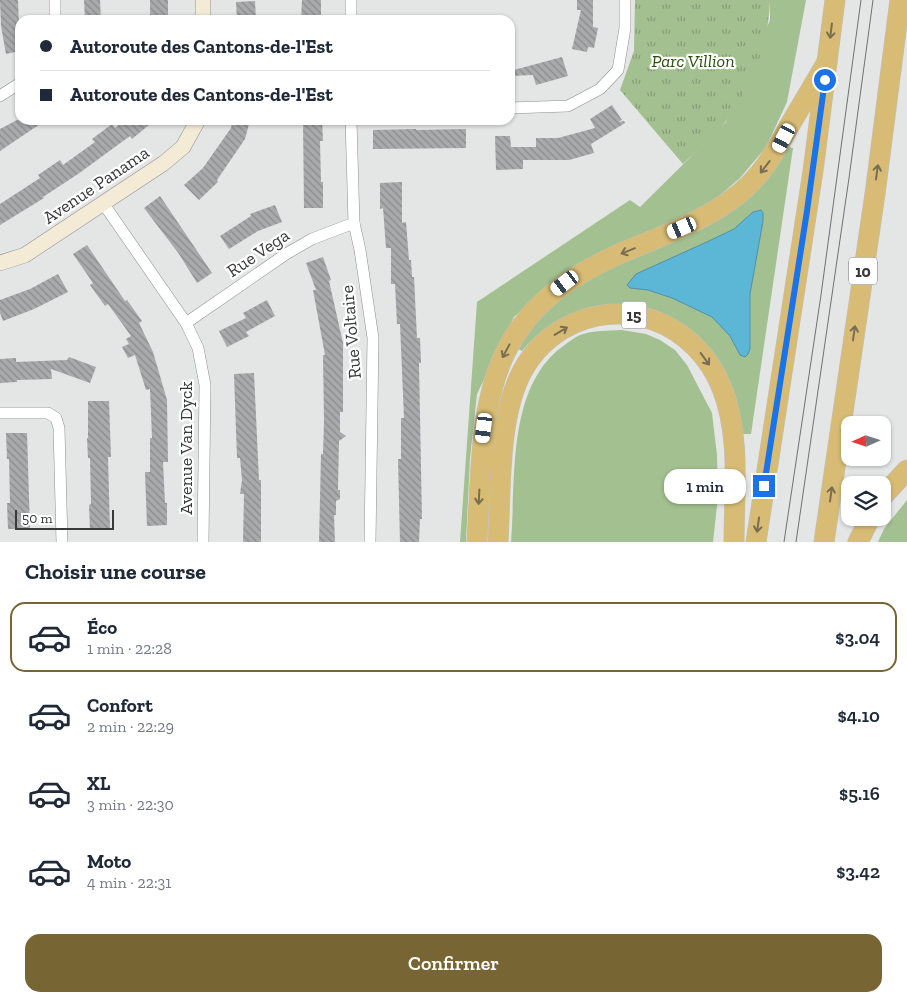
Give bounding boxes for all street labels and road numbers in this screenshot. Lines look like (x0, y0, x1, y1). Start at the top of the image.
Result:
street label: Avenue Panama (39, 141, 153, 229)
street label: Rue Vega (223, 224, 294, 282)
road number: 10 (849, 258, 877, 284)
street label: Rue Voltaire (336, 284, 366, 380)
road number: 15 (622, 302, 646, 328)
street label: Avenue Van Dyck (175, 381, 197, 515)

